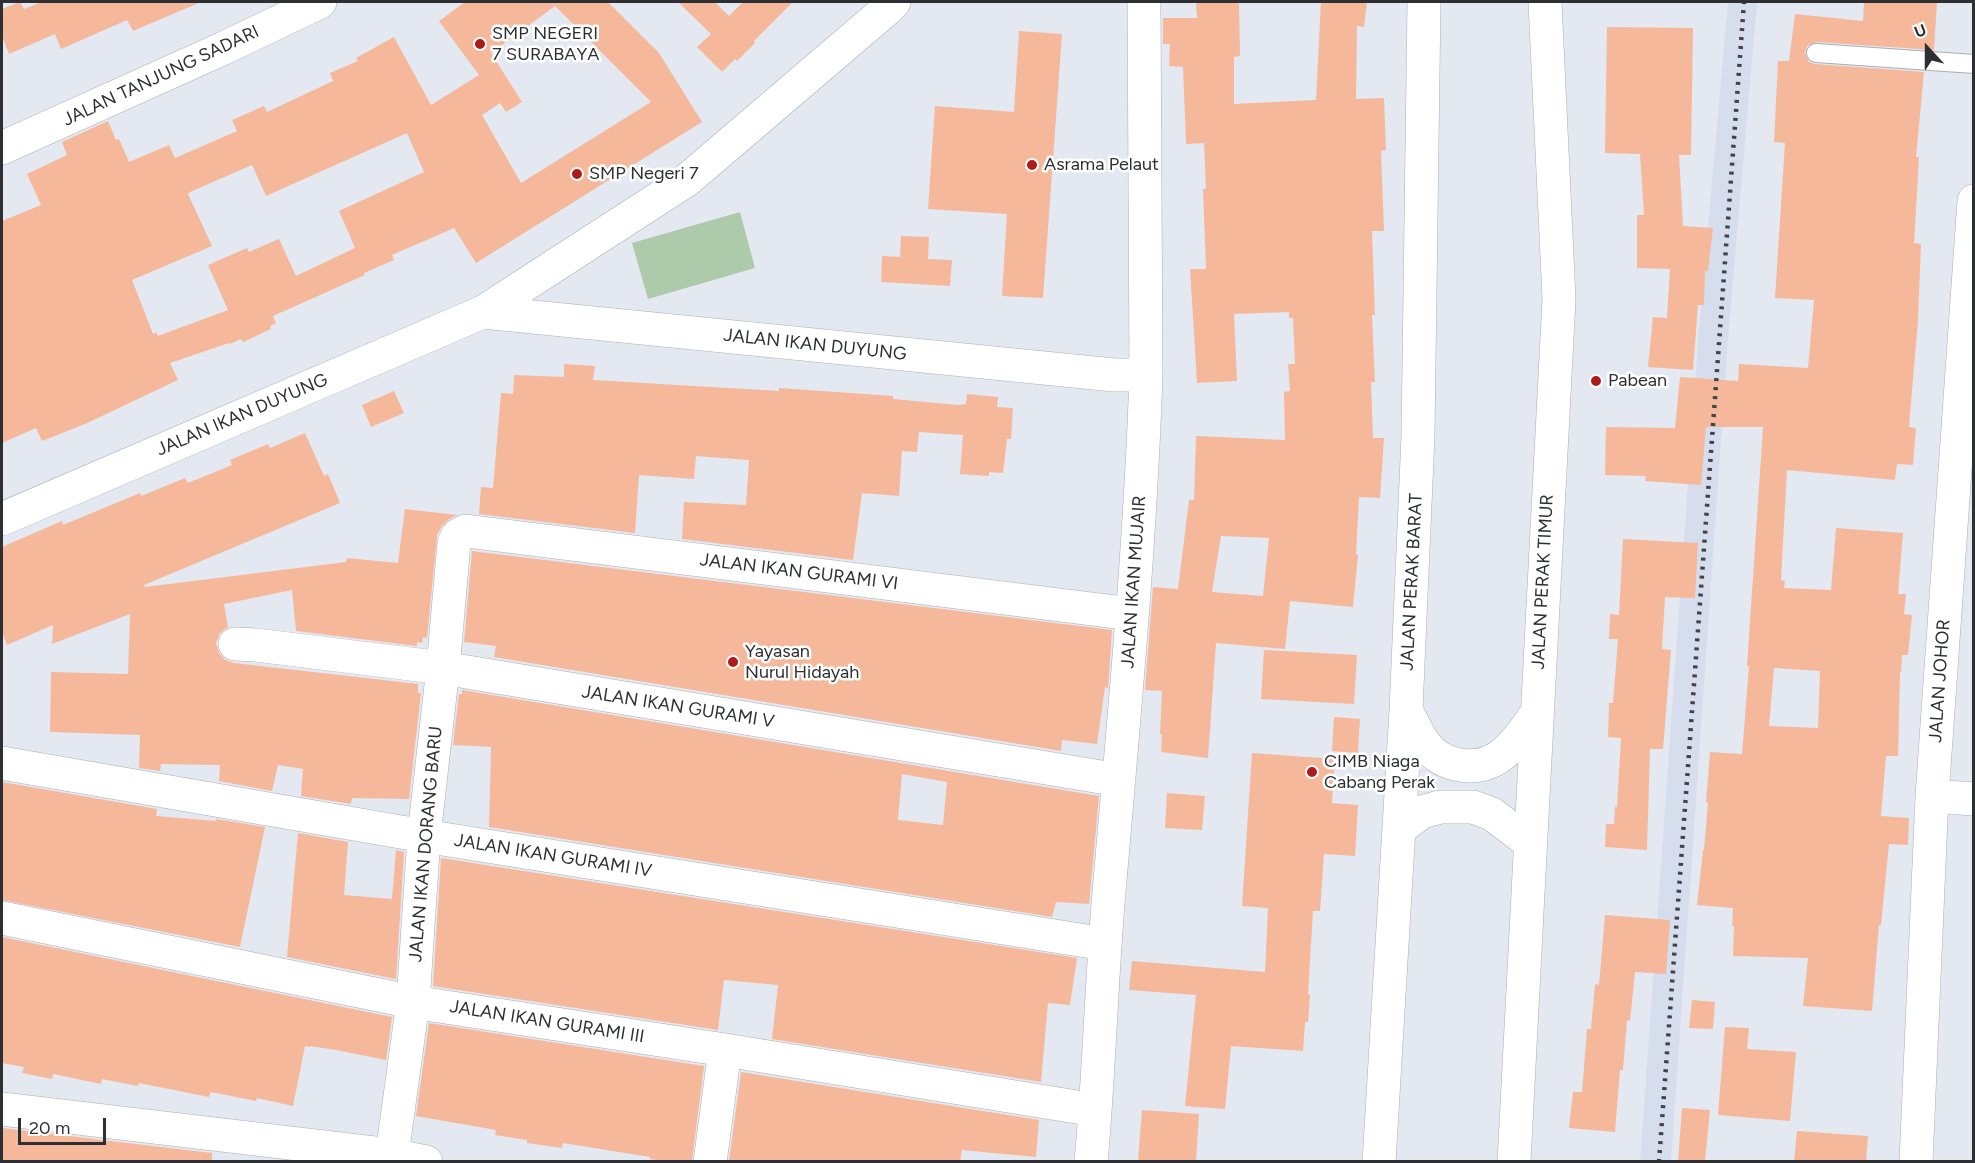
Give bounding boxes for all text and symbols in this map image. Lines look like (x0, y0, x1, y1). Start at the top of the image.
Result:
north arrow (1897, 18, 1957, 78)
text: U (1912, 20, 1929, 42)
street label: JALAN TANJUNG SADARI (59, 21, 263, 131)
place label: SMP NEGERI 7 SURABAYA (492, 23, 599, 66)
marker: SMP NEGERI 7 SURABAYA (473, 37, 487, 51)
place label: Asrama Pelaut (1044, 154, 1159, 176)
marker: Asrama Pelaut (1025, 158, 1039, 172)
place label: SMP Negeri 7 (589, 163, 699, 185)
marker: SMP Negeri 7 (570, 167, 584, 181)
street label: JALAN IKAN DUYUNG (722, 325, 908, 365)
street label: JALAN IKAN DUYUNG (153, 369, 331, 461)
place label: Pabean (1608, 370, 1667, 392)
marker: Pabean (1589, 374, 1603, 388)
street label: JALAN PERAK BARAT (1397, 493, 1427, 671)
street label: JALAN PERAK TIMUR (1528, 494, 1558, 670)
street label: JALAN IKAN MUJAIR (1117, 495, 1151, 669)
street label: JALAN IKAN GURAMI VI (699, 549, 899, 595)
street label: JALAN JOHOR (1925, 619, 1955, 743)
place label: Yayasan Nurul Hidayah (745, 641, 859, 684)
marker: Yayasan Nurul Hidayah (726, 655, 740, 669)
street label: JALAN IKAN GURAMI V (580, 681, 776, 733)
street label: JALAN IKAN DORANG BARU (405, 725, 447, 963)
place label: CIMB Niaga Cabang Perak (1324, 751, 1435, 794)
marker: CIMB Niaga Cabang Perak (1305, 765, 1319, 779)
street label: JALAN IKAN GURAMI IV (453, 830, 653, 882)
street label: JALAN IKAN GURAMI III (448, 996, 646, 1048)
scale bar (21, 1106, 110, 1144)
text: 20 m (29, 1117, 70, 1139)

